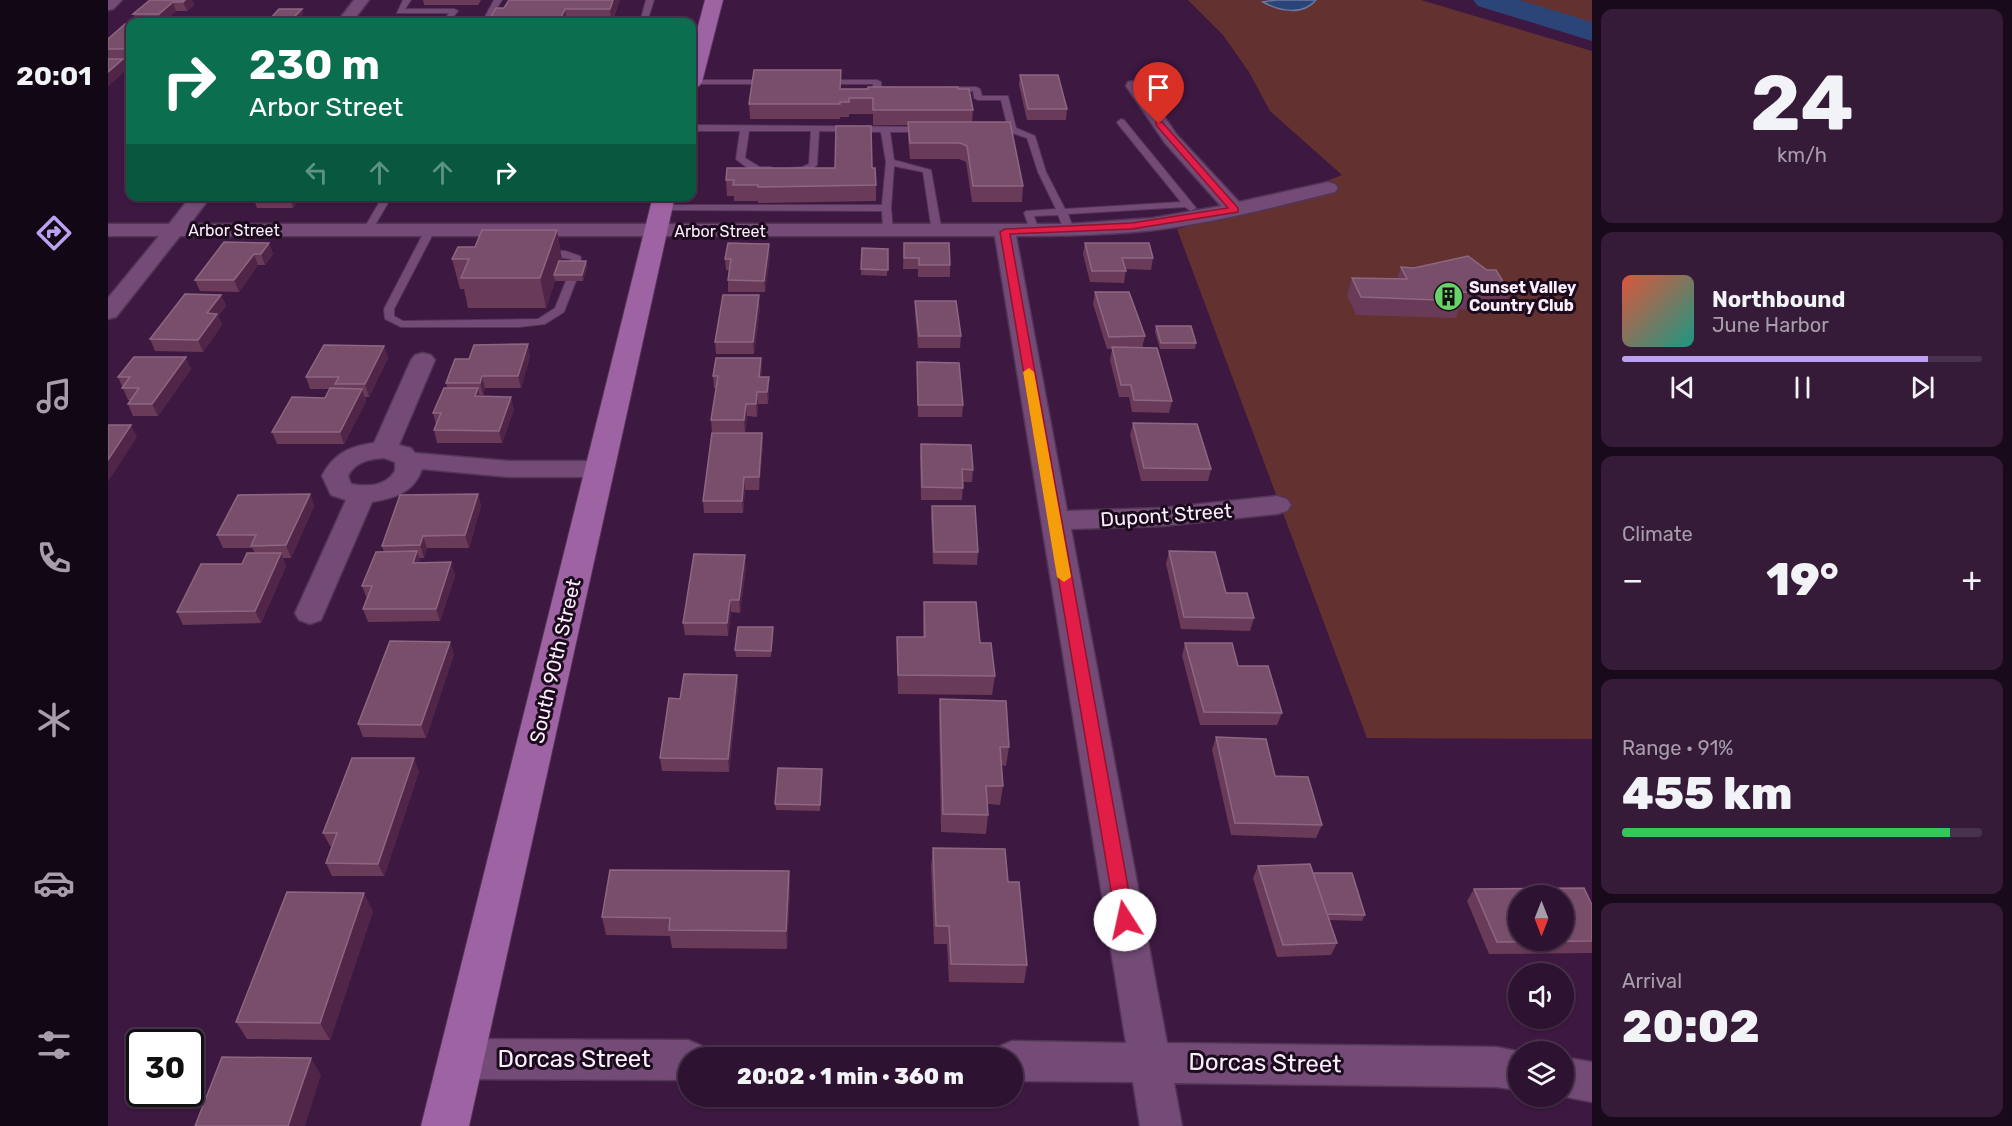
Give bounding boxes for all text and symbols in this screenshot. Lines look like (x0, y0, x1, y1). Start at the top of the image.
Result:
text: 230 m (249, 40, 380, 90)
icon: right (150, 42, 228, 120)
text: 24 (1750, 57, 1854, 150)
text: 20:01 (16, 60, 92, 92)
pin (1133, 62, 1184, 124)
icon: arrive (1142, 71, 1175, 104)
text: Arbor Street (249, 91, 403, 123)
text: km/h (1777, 143, 1827, 167)
icon: left (300, 156, 333, 189)
icon: ahead (363, 156, 396, 189)
icon: ahead (426, 156, 459, 189)
icon: right (489, 156, 522, 189)
icon: directions (33, 212, 75, 254)
street label: Arbor Street (188, 221, 280, 240)
street label: Arbor Street (674, 222, 766, 241)
place label: Sunset Valley Country Club (1469, 278, 1577, 315)
building icon: Sunset Valley Country Club (1432, 280, 1464, 312)
text: Northbound (1712, 286, 1845, 313)
text: June Harbor (1712, 313, 1829, 337)
icon: previous (1666, 371, 1699, 404)
icon: pause (1786, 371, 1819, 404)
icon: next (1906, 371, 1939, 404)
icon: music (33, 375, 75, 417)
street label: Dupont Street (1099, 498, 1233, 532)
text: Climate (1622, 522, 1693, 546)
icon: phone (33, 537, 75, 579)
text: 19° (1766, 553, 1839, 606)
text: − (1622, 560, 1643, 599)
text: + (1961, 560, 1982, 599)
street label: South 90th Street (524, 576, 586, 746)
icon: climate (33, 699, 75, 741)
text: Range · 91% (1622, 736, 1733, 760)
text: 455 km (1622, 767, 1792, 820)
icon: car (33, 862, 75, 904)
north arrow (1508, 885, 1574, 951)
map controls (1508, 885, 1574, 1107)
position arrow (1093, 888, 1157, 952)
button: sound (1508, 963, 1574, 1029)
text: Arrival (1622, 969, 1682, 993)
text: 20:02 (1622, 1000, 1760, 1053)
icon: filters (33, 1024, 75, 1066)
speed limit sign: 30 (126, 1029, 204, 1107)
button: layers (1508, 1041, 1574, 1107)
street label: Dorcas Street (497, 1045, 651, 1073)
street label: Dorcas Street (1188, 1048, 1342, 1078)
text: 20:02 · 1 min · 360 m (737, 1063, 964, 1090)

